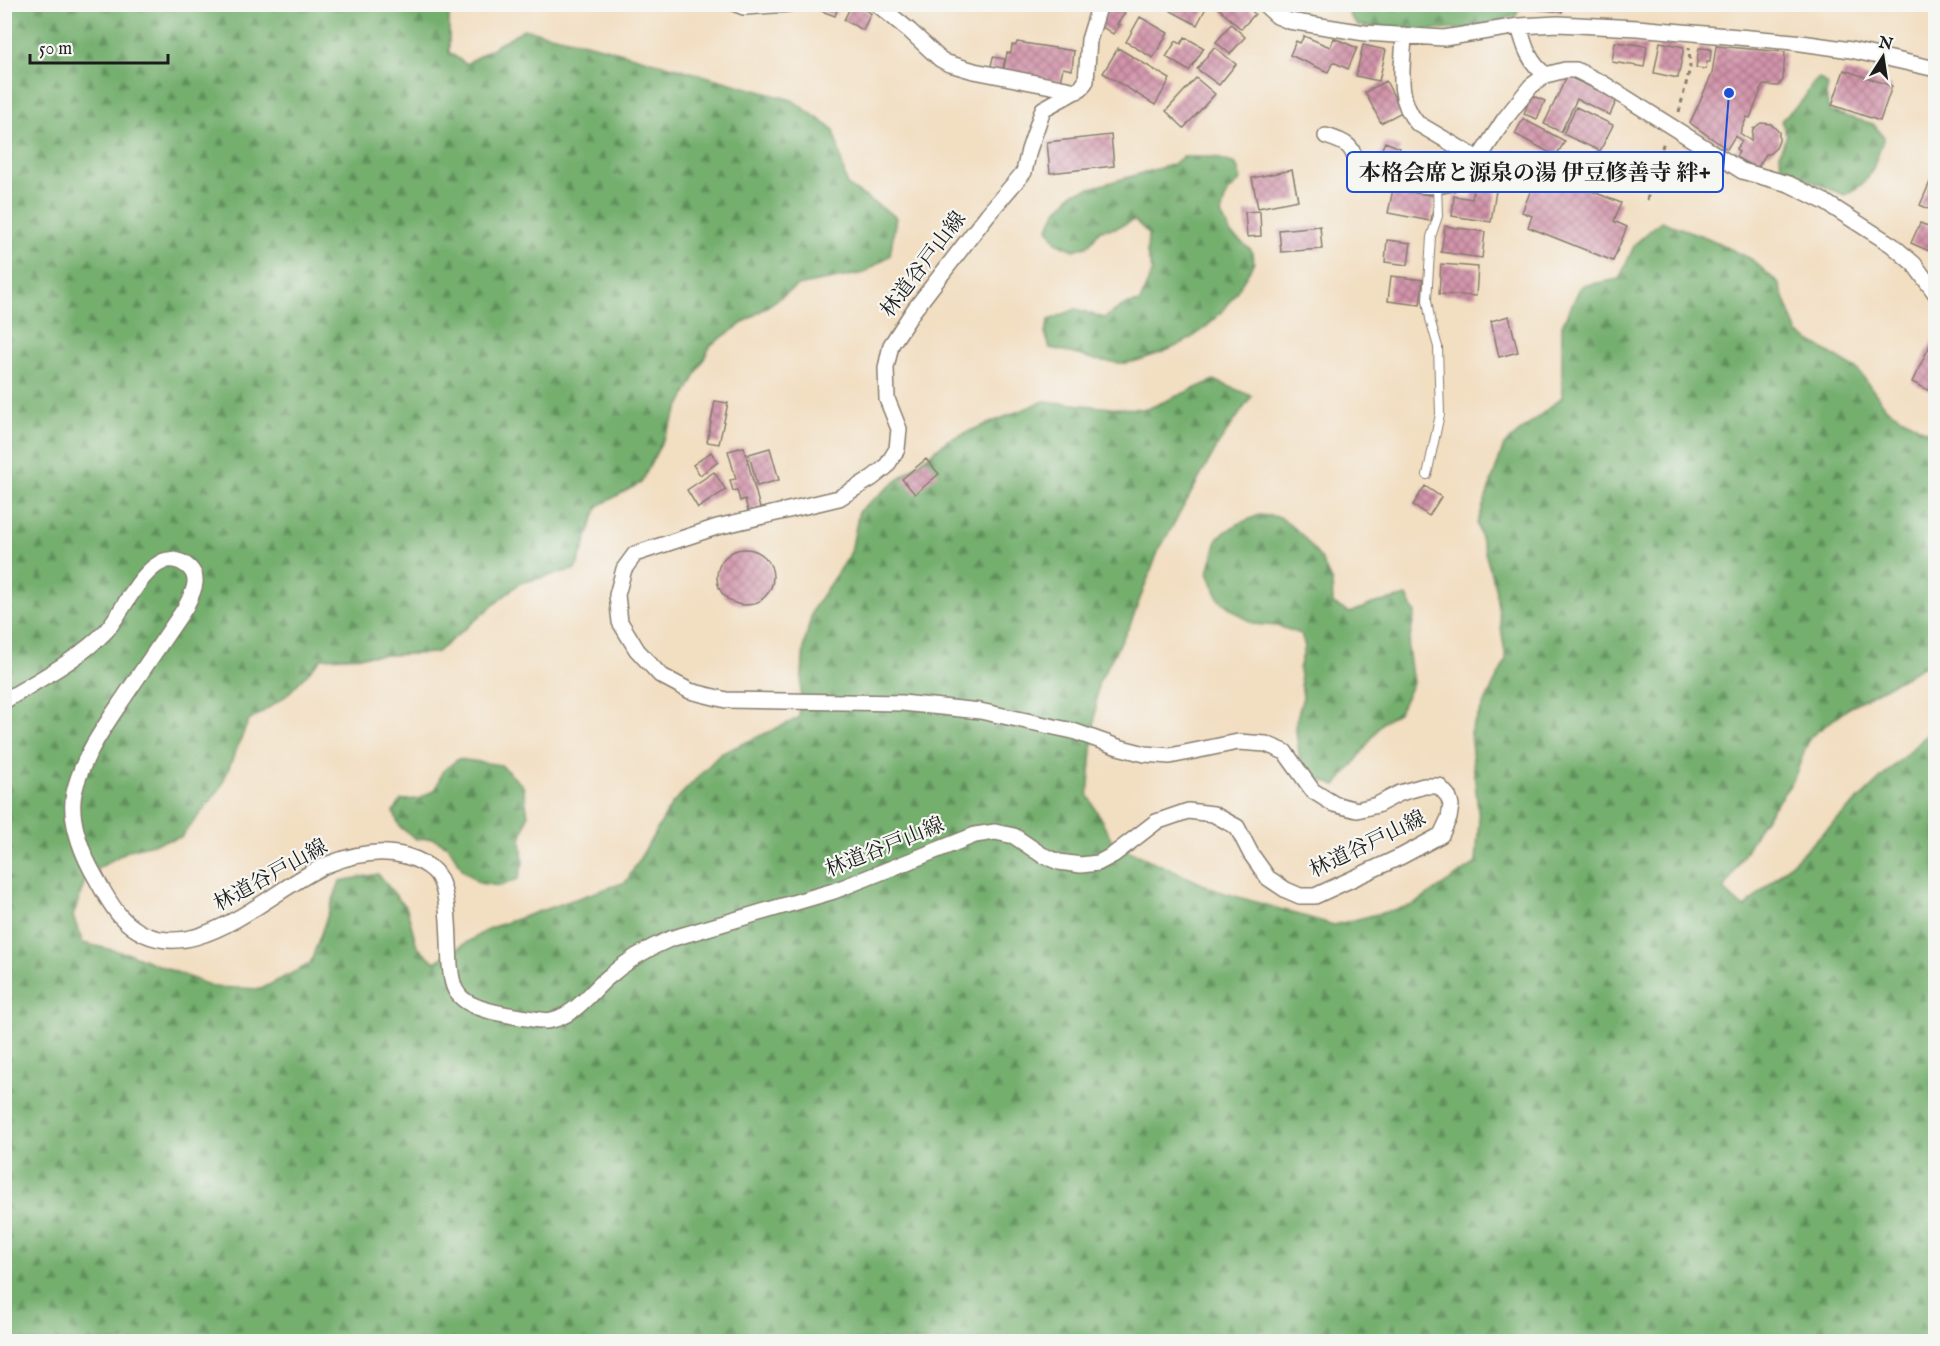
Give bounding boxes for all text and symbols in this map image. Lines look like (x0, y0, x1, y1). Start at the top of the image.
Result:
scale bar (30, 27, 168, 65)
north arrow (1853, 27, 1913, 87)
text: N (1876, 33, 1895, 56)
text: 50 m (39, 38, 72, 61)
callout: 本格会席と源泉の湯 伊豆修善寺 絆+ (1347, 152, 1723, 192)
text: 本格会席と源泉の湯 伊豆修善寺 絆+ (1359, 160, 1711, 188)
street label: 林道谷戸山線 (875, 207, 973, 323)
street label: 林道谷戸山線 (1305, 805, 1431, 885)
street label: 林道谷戸山線 (822, 812, 948, 884)
street label: 林道谷戸山線 (209, 834, 333, 918)

